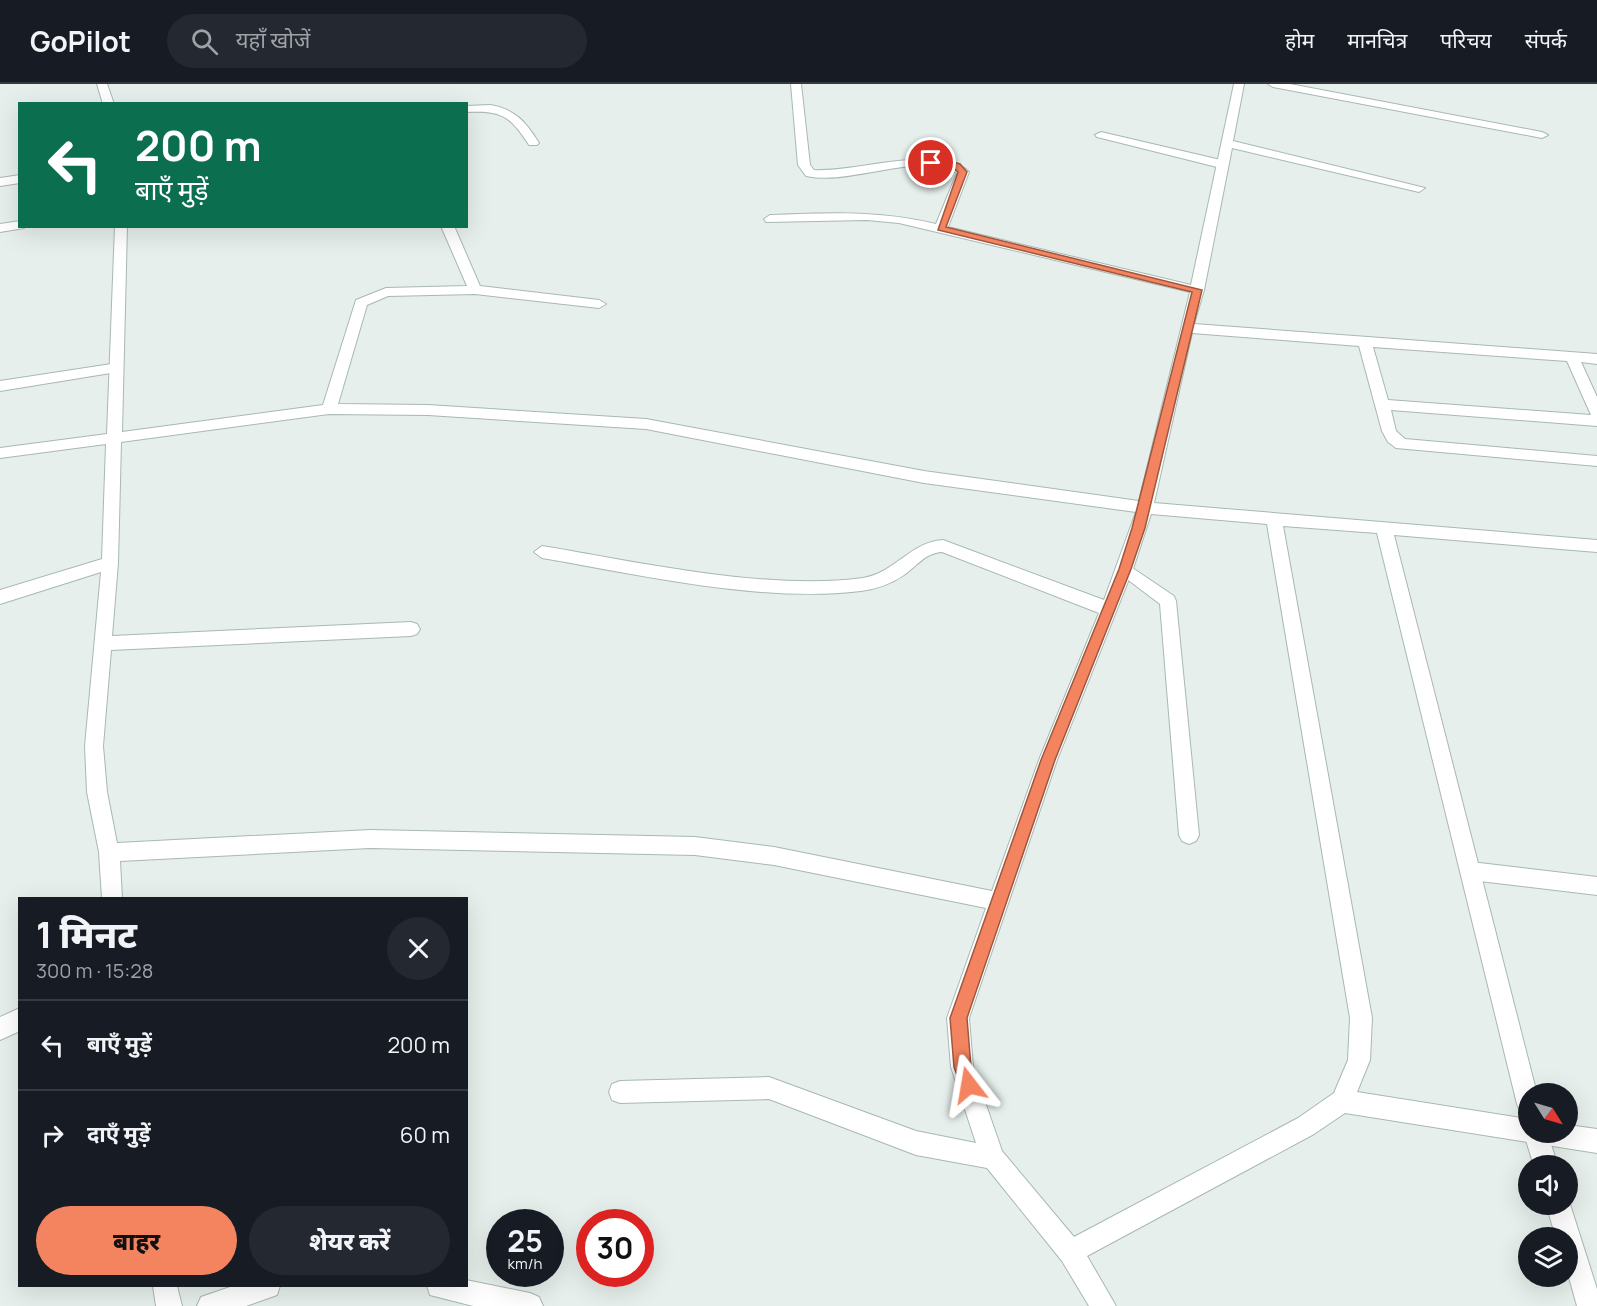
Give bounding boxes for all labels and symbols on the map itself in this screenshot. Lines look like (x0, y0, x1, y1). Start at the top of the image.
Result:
pin (905, 137, 956, 188)
position arrow (937, 1053, 1001, 1117)
north arrow (1518, 1083, 1578, 1143)
speed limit sign: 30 (576, 1209, 654, 1287)

